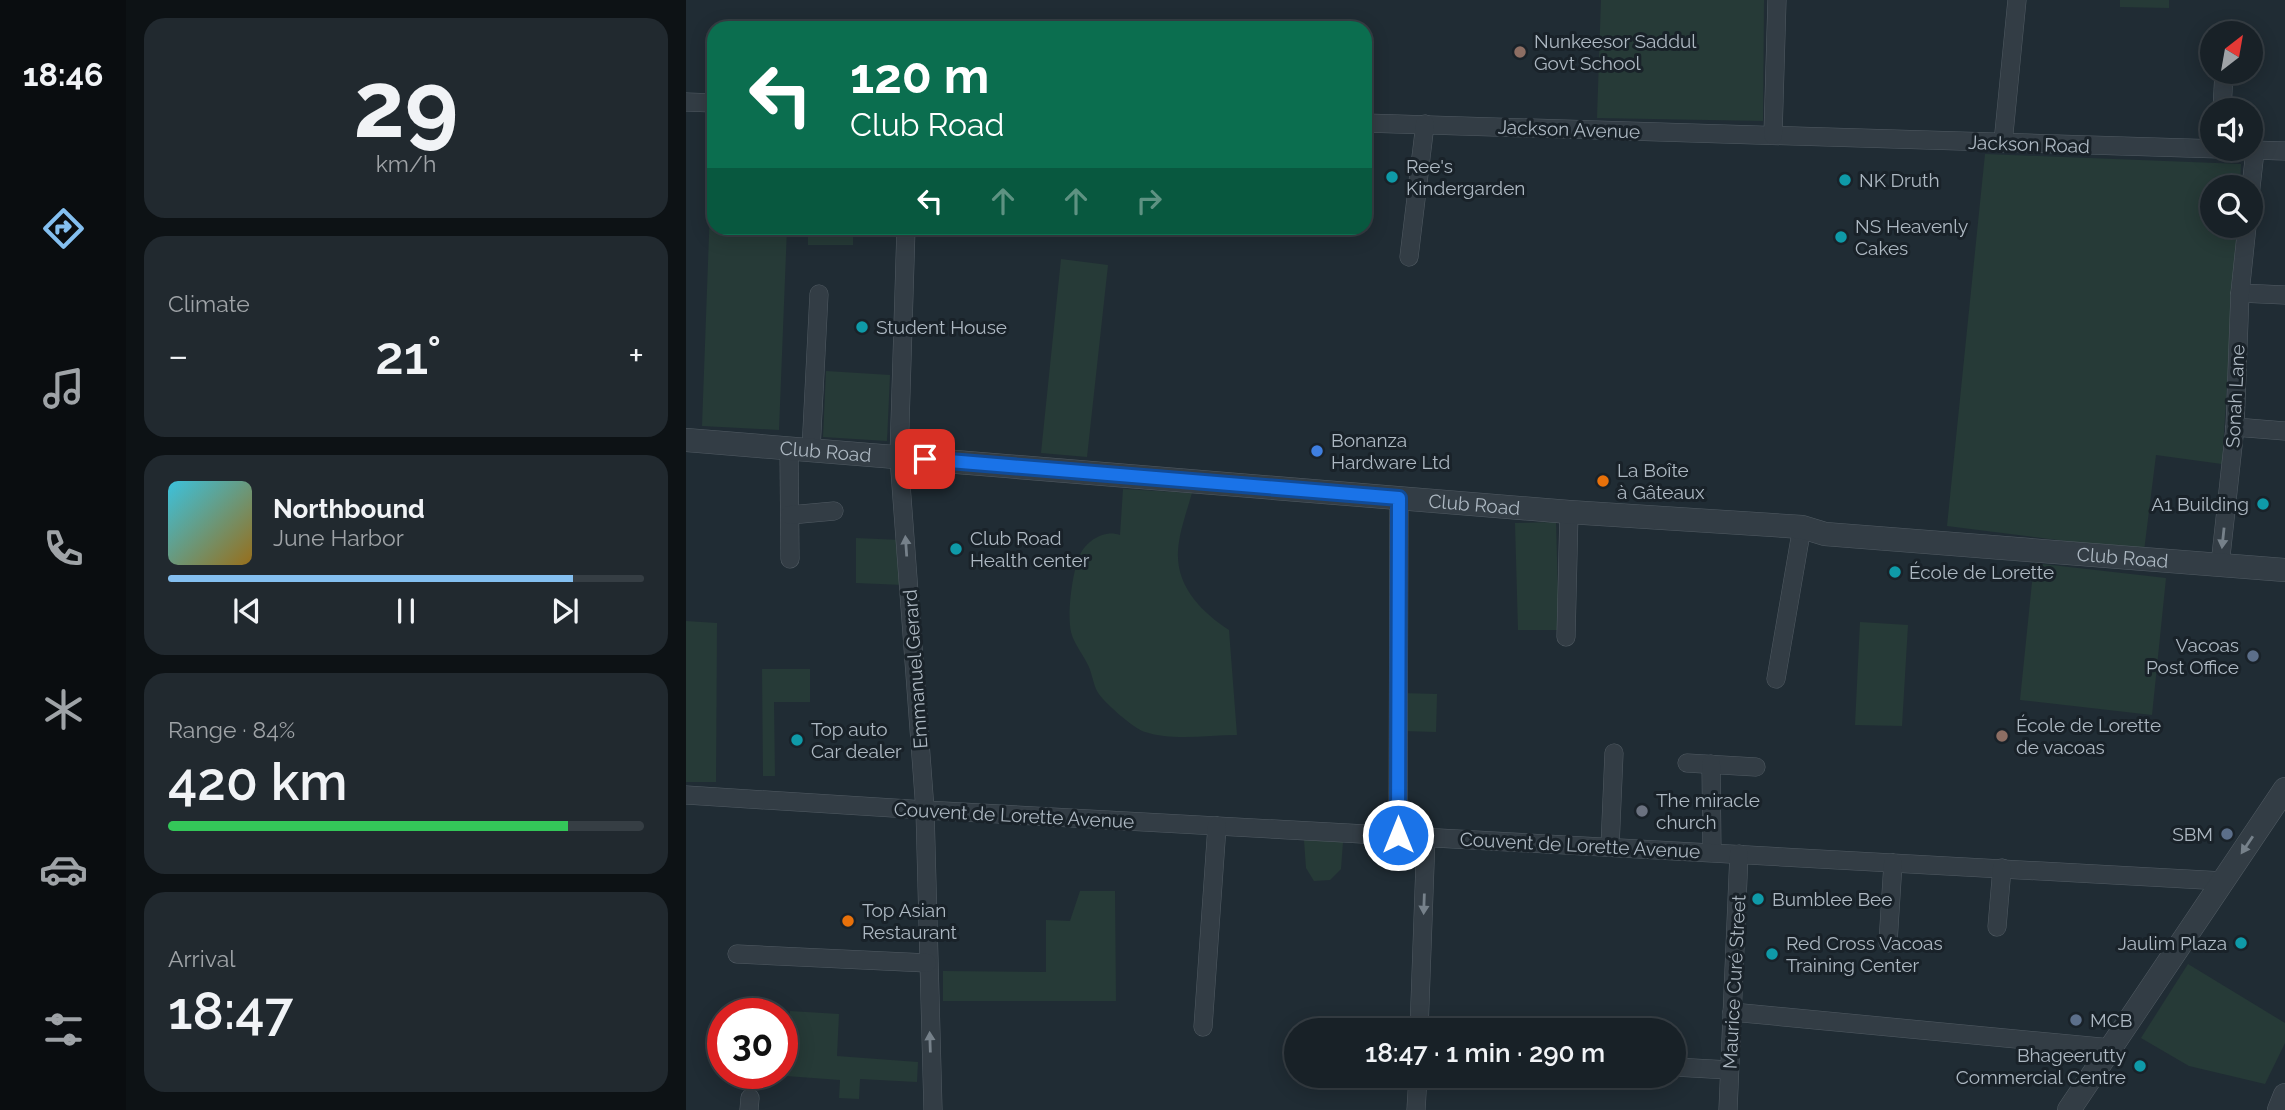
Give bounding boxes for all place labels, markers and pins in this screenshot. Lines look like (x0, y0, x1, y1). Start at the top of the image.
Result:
place label: Nunkeesor Saddul Govt School (1534, 30, 1697, 74)
marker: Nunkeesor Saddul Govt School (1512, 44, 1528, 60)
place label: Ree's Kindergarden (1406, 155, 1525, 199)
marker: Ree's Kindergarden (1384, 169, 1400, 185)
place label: NK Druth (1859, 169, 1939, 191)
marker: NK Druth (1837, 172, 1853, 188)
place label: NS Heavenly Cakes (1855, 215, 1968, 259)
marker: NS Heavenly Cakes (1833, 229, 1849, 245)
place label: Student House (876, 316, 1007, 338)
marker: Student House (854, 319, 870, 335)
pin (895, 429, 955, 489)
place label: Bonanza Hardware Ltd (1331, 429, 1450, 473)
marker: Bonanza Hardware Ltd (1309, 443, 1325, 459)
place label: La Boîte à Gâteaux (1617, 459, 1705, 503)
marker: La Boîte à Gâteaux (1595, 473, 1611, 489)
place label: A1 Building (2151, 493, 2249, 515)
marker: A1 Building (2255, 496, 2271, 512)
place label: Club Road Health center (970, 527, 1090, 571)
marker: Club Road Health center (948, 541, 964, 557)
place label: École de Lorette (1909, 561, 2054, 583)
marker: École de Lorette (1887, 564, 1903, 580)
place label: Vacoas Post Office (2146, 634, 2239, 678)
marker: Vacoas Post Office (2245, 648, 2261, 664)
place label: École de Lorette de vacoas (2016, 714, 2161, 758)
place label: Top auto Car dealer (811, 718, 902, 762)
marker: École de Lorette de vacoas (1994, 728, 2010, 744)
marker: Top auto Car dealer (789, 732, 805, 748)
place label: The miracle church (1656, 789, 1760, 833)
marker: The miracle church (1634, 803, 1650, 819)
place label: SBM (2172, 823, 2213, 845)
marker: SBM (2219, 826, 2235, 842)
place label: Bumblee Bee (1772, 888, 1892, 910)
marker: Bumblee Bee (1750, 891, 1766, 907)
place label: Top Asian Restaurant (862, 899, 957, 943)
marker: Top Asian Restaurant (840, 913, 856, 929)
place label: Red Cross Vacoas Training Center (1786, 932, 1943, 976)
place label: Jaulim Plaza (2118, 932, 2227, 954)
marker: Jaulim Plaza (2233, 935, 2249, 951)
marker: Red Cross Vacoas Training Center (1764, 946, 1780, 962)
place label: MCB (2090, 1009, 2132, 1031)
marker: MCB (2068, 1012, 2084, 1028)
place label: Bhageerutty Commercial Centre (1956, 1044, 2126, 1088)
marker: Bhageerutty Commercial Centre (2132, 1058, 2148, 1074)

